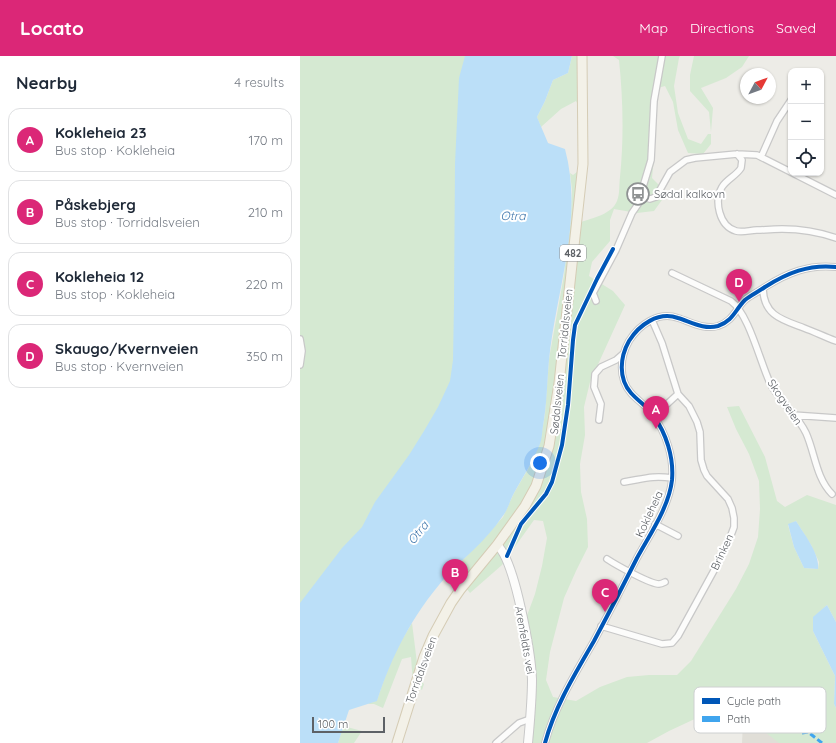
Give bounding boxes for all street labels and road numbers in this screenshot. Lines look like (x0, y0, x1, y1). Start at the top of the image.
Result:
road number: 482 (560, 245, 586, 261)
street label: Torridalsveien (554, 288, 576, 360)
street label: Sødalsveien (547, 373, 567, 435)
street label: Skogveien (765, 376, 805, 428)
street label: Kokleheia (632, 488, 666, 540)
street label: Brinken (708, 532, 736, 572)
street label: Arenfeldts vei (512, 605, 538, 675)
street label: Torridalsveien (402, 634, 440, 706)

